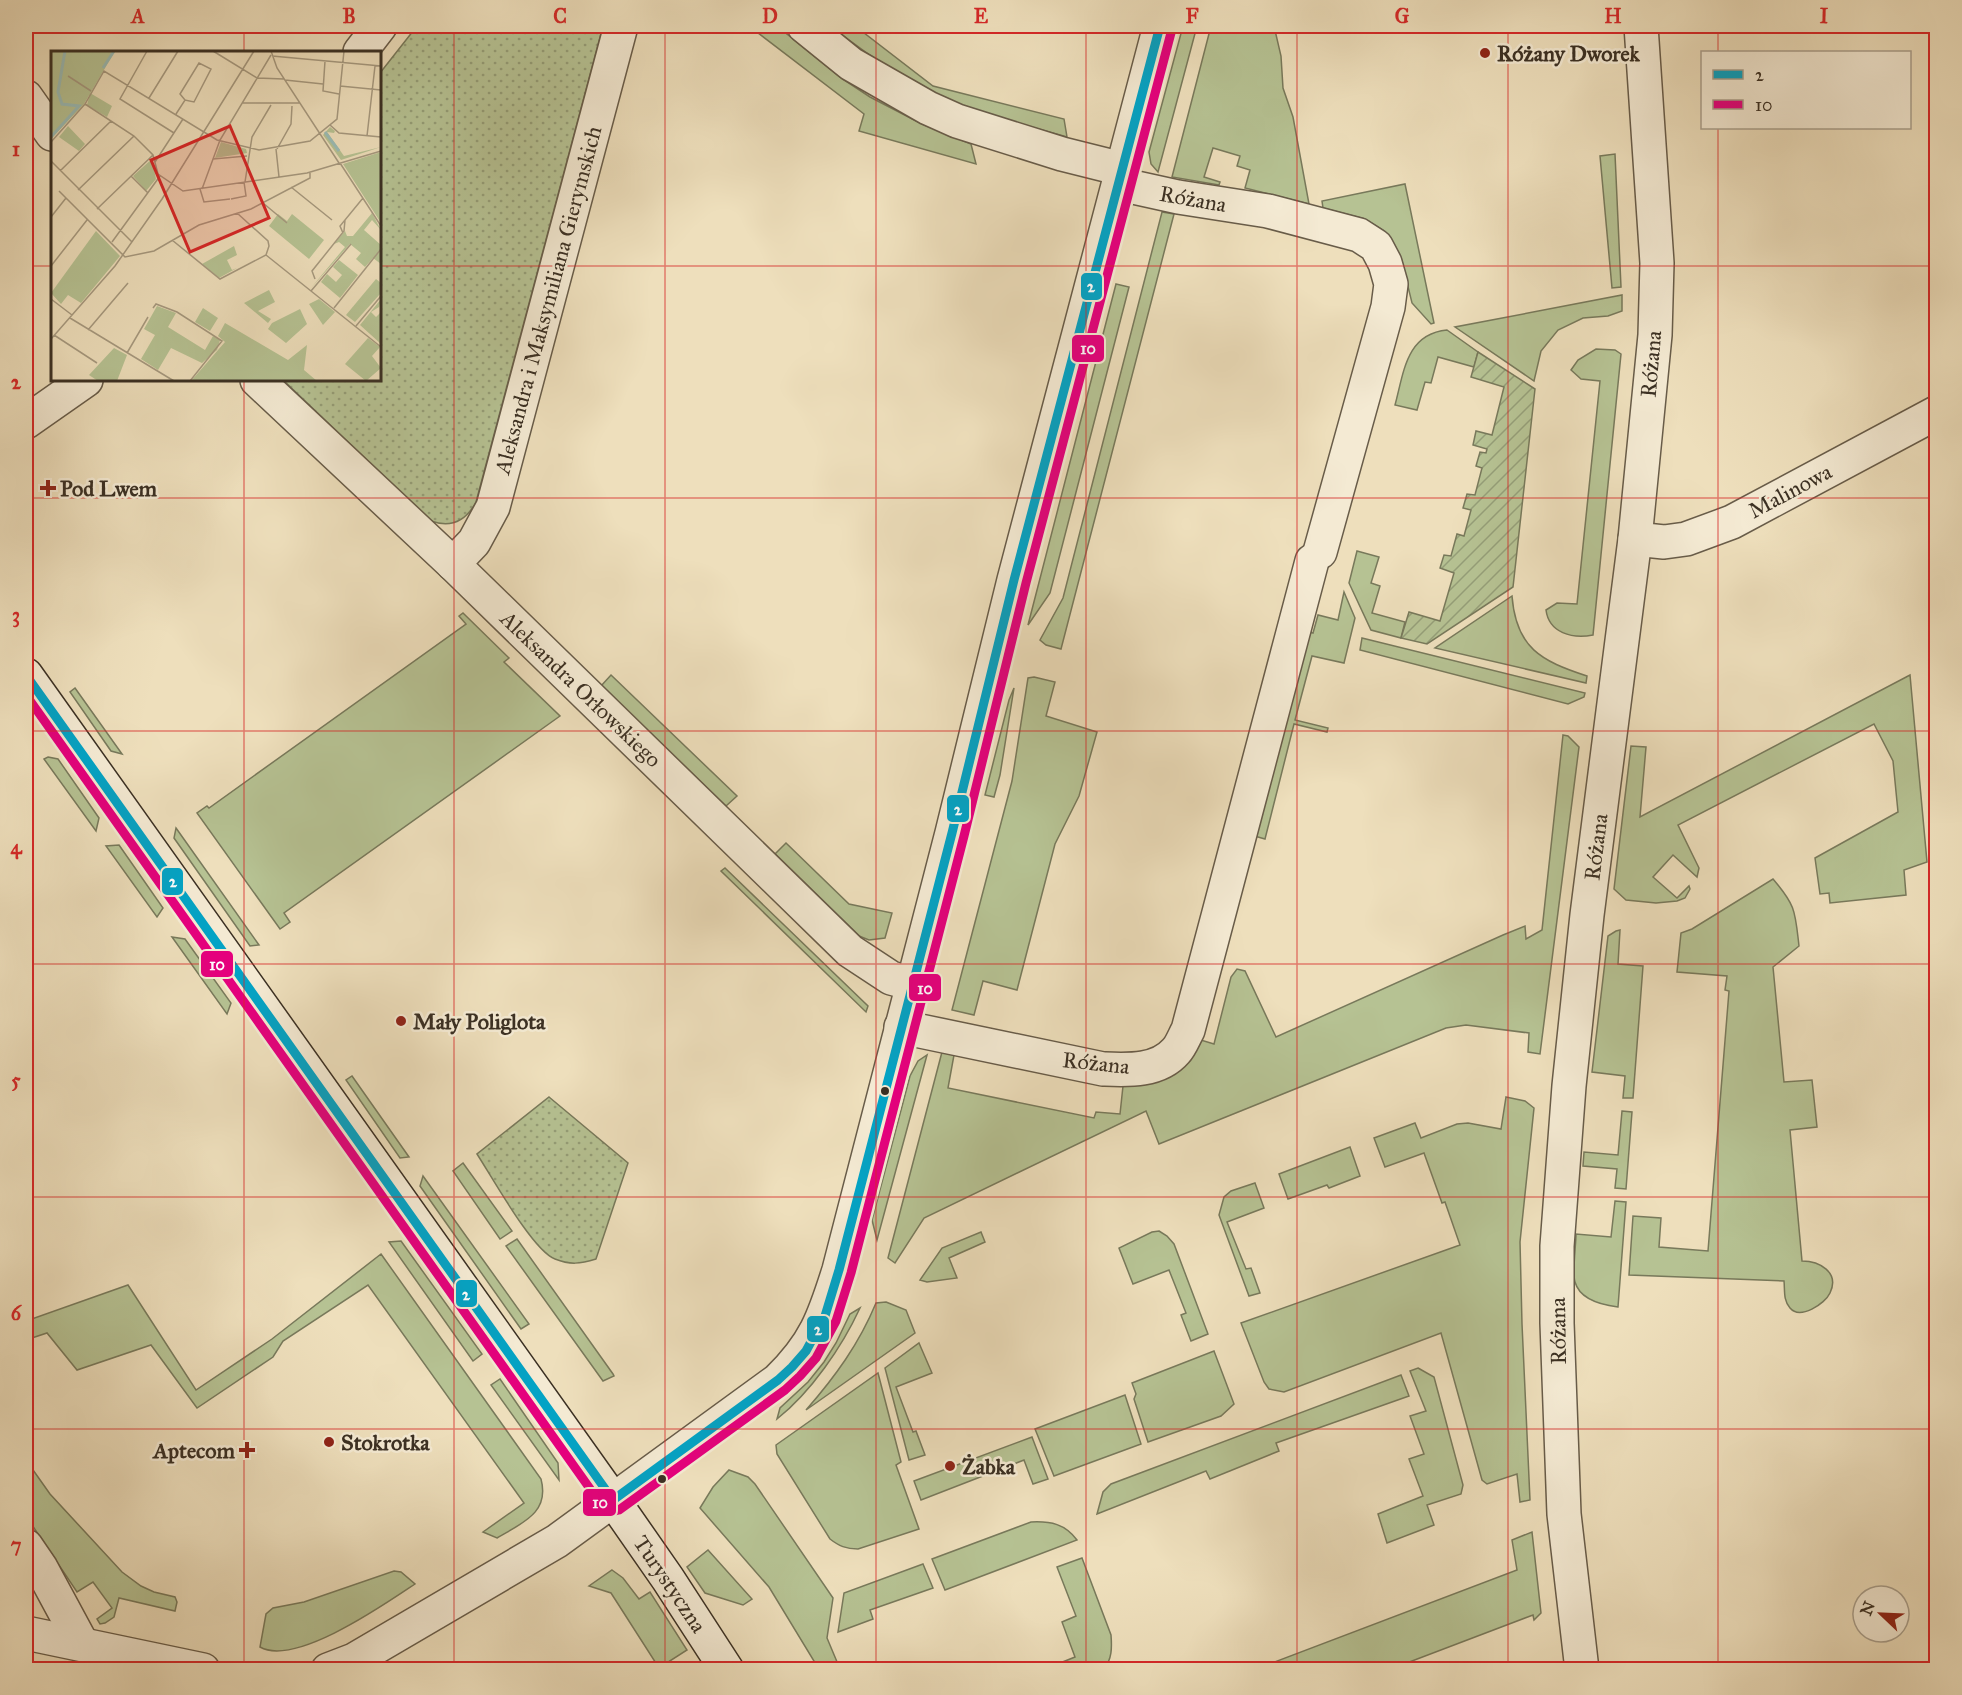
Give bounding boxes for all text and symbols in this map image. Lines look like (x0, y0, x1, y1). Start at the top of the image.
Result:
text: A (129, 4, 145, 28)
text: B (342, 4, 356, 28)
text: C (553, 4, 567, 28)
text: D (762, 4, 778, 28)
text: E (974, 4, 989, 28)
text: F (1185, 4, 1199, 28)
text: G (1395, 4, 1410, 28)
text: H (1604, 4, 1622, 28)
text: I (1820, 4, 1829, 28)
place label: Różany Dworek (1497, 40, 1641, 67)
marker: Różany Dworek (1478, 46, 1492, 60)
inset map (51, 51, 381, 381)
legend (1701, 51, 1911, 129)
text: 2 (1755, 64, 1764, 86)
text: 10 (1755, 94, 1773, 116)
street label: Aleksandra i Maksymiliana Gierymskich (488, 123, 608, 478)
text: 1 (12, 137, 20, 161)
street label: Różana (1158, 180, 1229, 218)
line badge: 2 (1080, 272, 1103, 301)
text: 2 (1087, 277, 1096, 296)
street label: Różana (1635, 329, 1667, 399)
line badge: 10 (1071, 334, 1105, 363)
text: 10 (1080, 339, 1096, 358)
text: 2 (11, 370, 22, 394)
street label: Malinowa (1744, 457, 1837, 524)
place label: Pod Lwem (60, 475, 158, 502)
marker: Pod Lwem (41, 481, 55, 495)
text: 3 (12, 603, 20, 628)
street label: Aleksandra Orłowskiego (494, 604, 667, 773)
line badge: 2 (946, 794, 970, 823)
text: 2 (954, 800, 963, 819)
street label: Różana (1579, 811, 1614, 882)
text: 4 (10, 835, 22, 860)
line badge: 2 (161, 867, 184, 896)
text: 2 (169, 872, 178, 891)
line badge: 10 (200, 950, 234, 978)
text: 10 (209, 955, 225, 974)
line badge: 10 (908, 973, 942, 1002)
text: 10 (917, 979, 933, 998)
place label: Mały Poliglota (413, 1008, 546, 1035)
marker: Mały Poliglota (394, 1014, 408, 1028)
street label: Różana (1061, 1046, 1132, 1080)
text: 5 (11, 1068, 21, 1092)
unlabelled marker (879, 1085, 891, 1097)
line badge: 2 (455, 1279, 478, 1308)
text: 2 (462, 1285, 471, 1304)
street label: Różana (1544, 1296, 1572, 1365)
text: 6 (11, 1301, 23, 1325)
line badge: 2 (806, 1315, 830, 1343)
text: 2 (814, 1320, 823, 1339)
place label: Stokrotka (341, 1429, 430, 1456)
marker: Stokrotka (322, 1435, 336, 1449)
place label: Aptecom (151, 1437, 236, 1464)
marker: Aptecom (240, 1443, 254, 1457)
place label: Żabka (962, 1453, 1016, 1480)
marker: Żabka (943, 1459, 957, 1473)
unlabelled marker (656, 1473, 668, 1485)
line badge: 10 (582, 1488, 617, 1517)
text: 10 (592, 1493, 608, 1512)
street label: Turystyczna (628, 1530, 713, 1638)
text: 7 (11, 1533, 22, 1557)
north arrow (1851, 1584, 1911, 1644)
text: N (1856, 1598, 1879, 1618)

